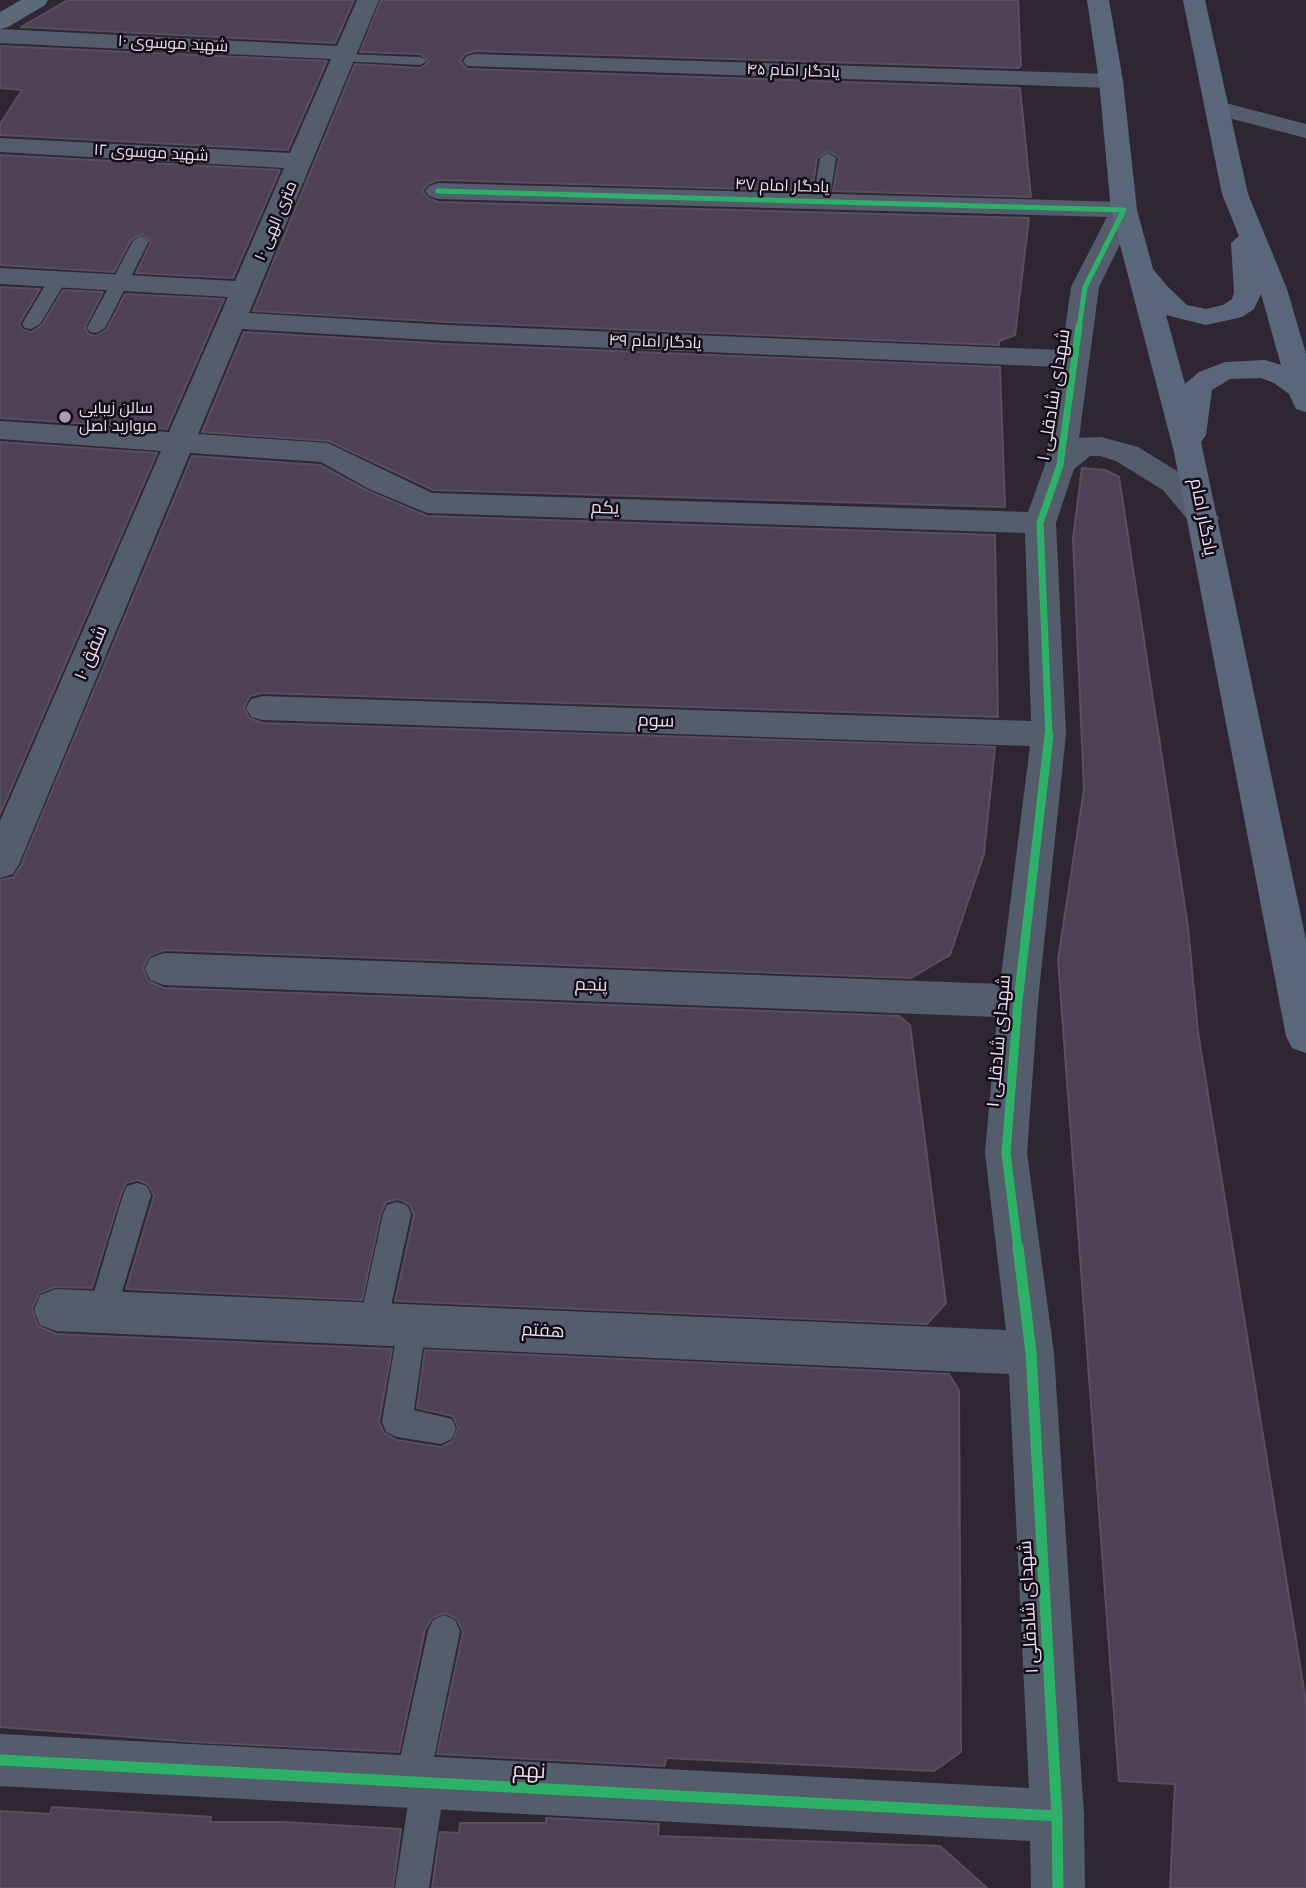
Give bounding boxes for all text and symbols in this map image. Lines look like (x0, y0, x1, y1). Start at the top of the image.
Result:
street label: شهید موسوی ۱۰ (117, 32, 229, 56)
street label: یادگار امام ۴۵ (746, 60, 840, 82)
street label: شهید موسوی ۱۲ (93, 140, 209, 166)
street label: یادگار امام ۴۷ (734, 175, 830, 197)
street label: ۱۰ متری الهی (251, 178, 301, 264)
street label: شهدای شادقلی ۱ (1033, 327, 1075, 463)
street label: یادگار امام ۴۹ (608, 331, 702, 353)
place label: سالن زیبایی مروارید اصل (79, 398, 157, 436)
marker: سالن زیبایی مروارید اصل (57, 409, 73, 425)
street label: یادگار امام (1185, 476, 1221, 558)
street label: یکم (590, 497, 620, 519)
street label: شفق ۱۰ (70, 622, 112, 684)
street label: سوم (637, 710, 675, 732)
street label: پنجم (574, 974, 608, 996)
street label: شهدای شادقلی ۱ (982, 974, 1016, 1108)
street label: هفتم (521, 1319, 565, 1343)
street label: شهدای شادقلی ۱ (1015, 1540, 1043, 1674)
street label: نهم (512, 1758, 546, 1784)

